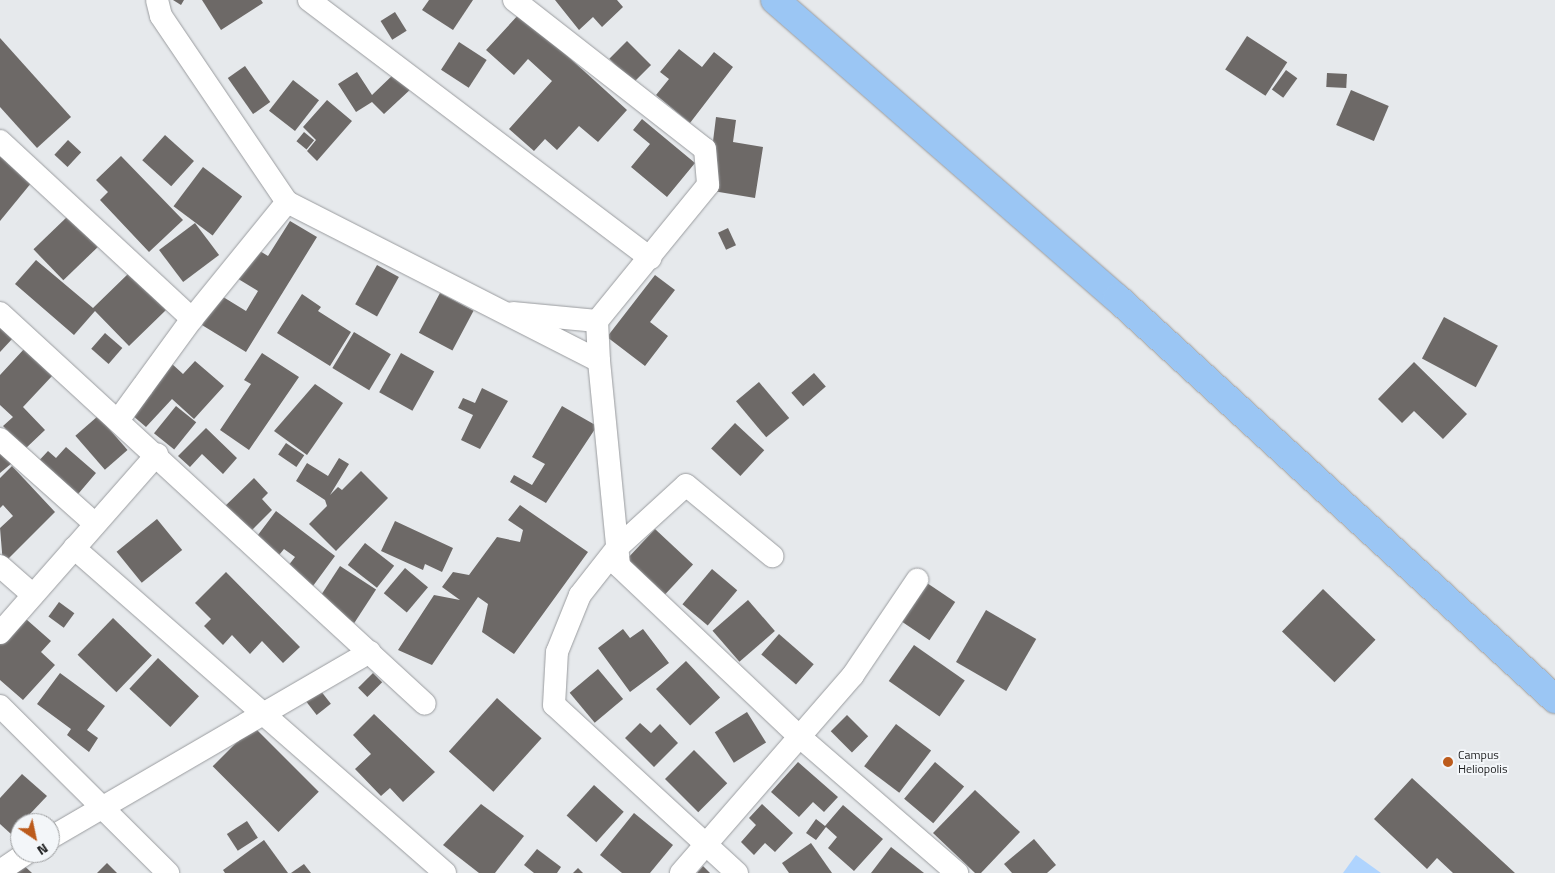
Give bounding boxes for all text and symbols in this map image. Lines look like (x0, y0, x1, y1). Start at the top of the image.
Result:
place label: Campus Heliopolis (1458, 748, 1507, 776)
marker: Campus Heliopolis (1442, 756, 1454, 768)
north arrow (10, 813, 60, 863)
text: N (33, 839, 53, 861)

